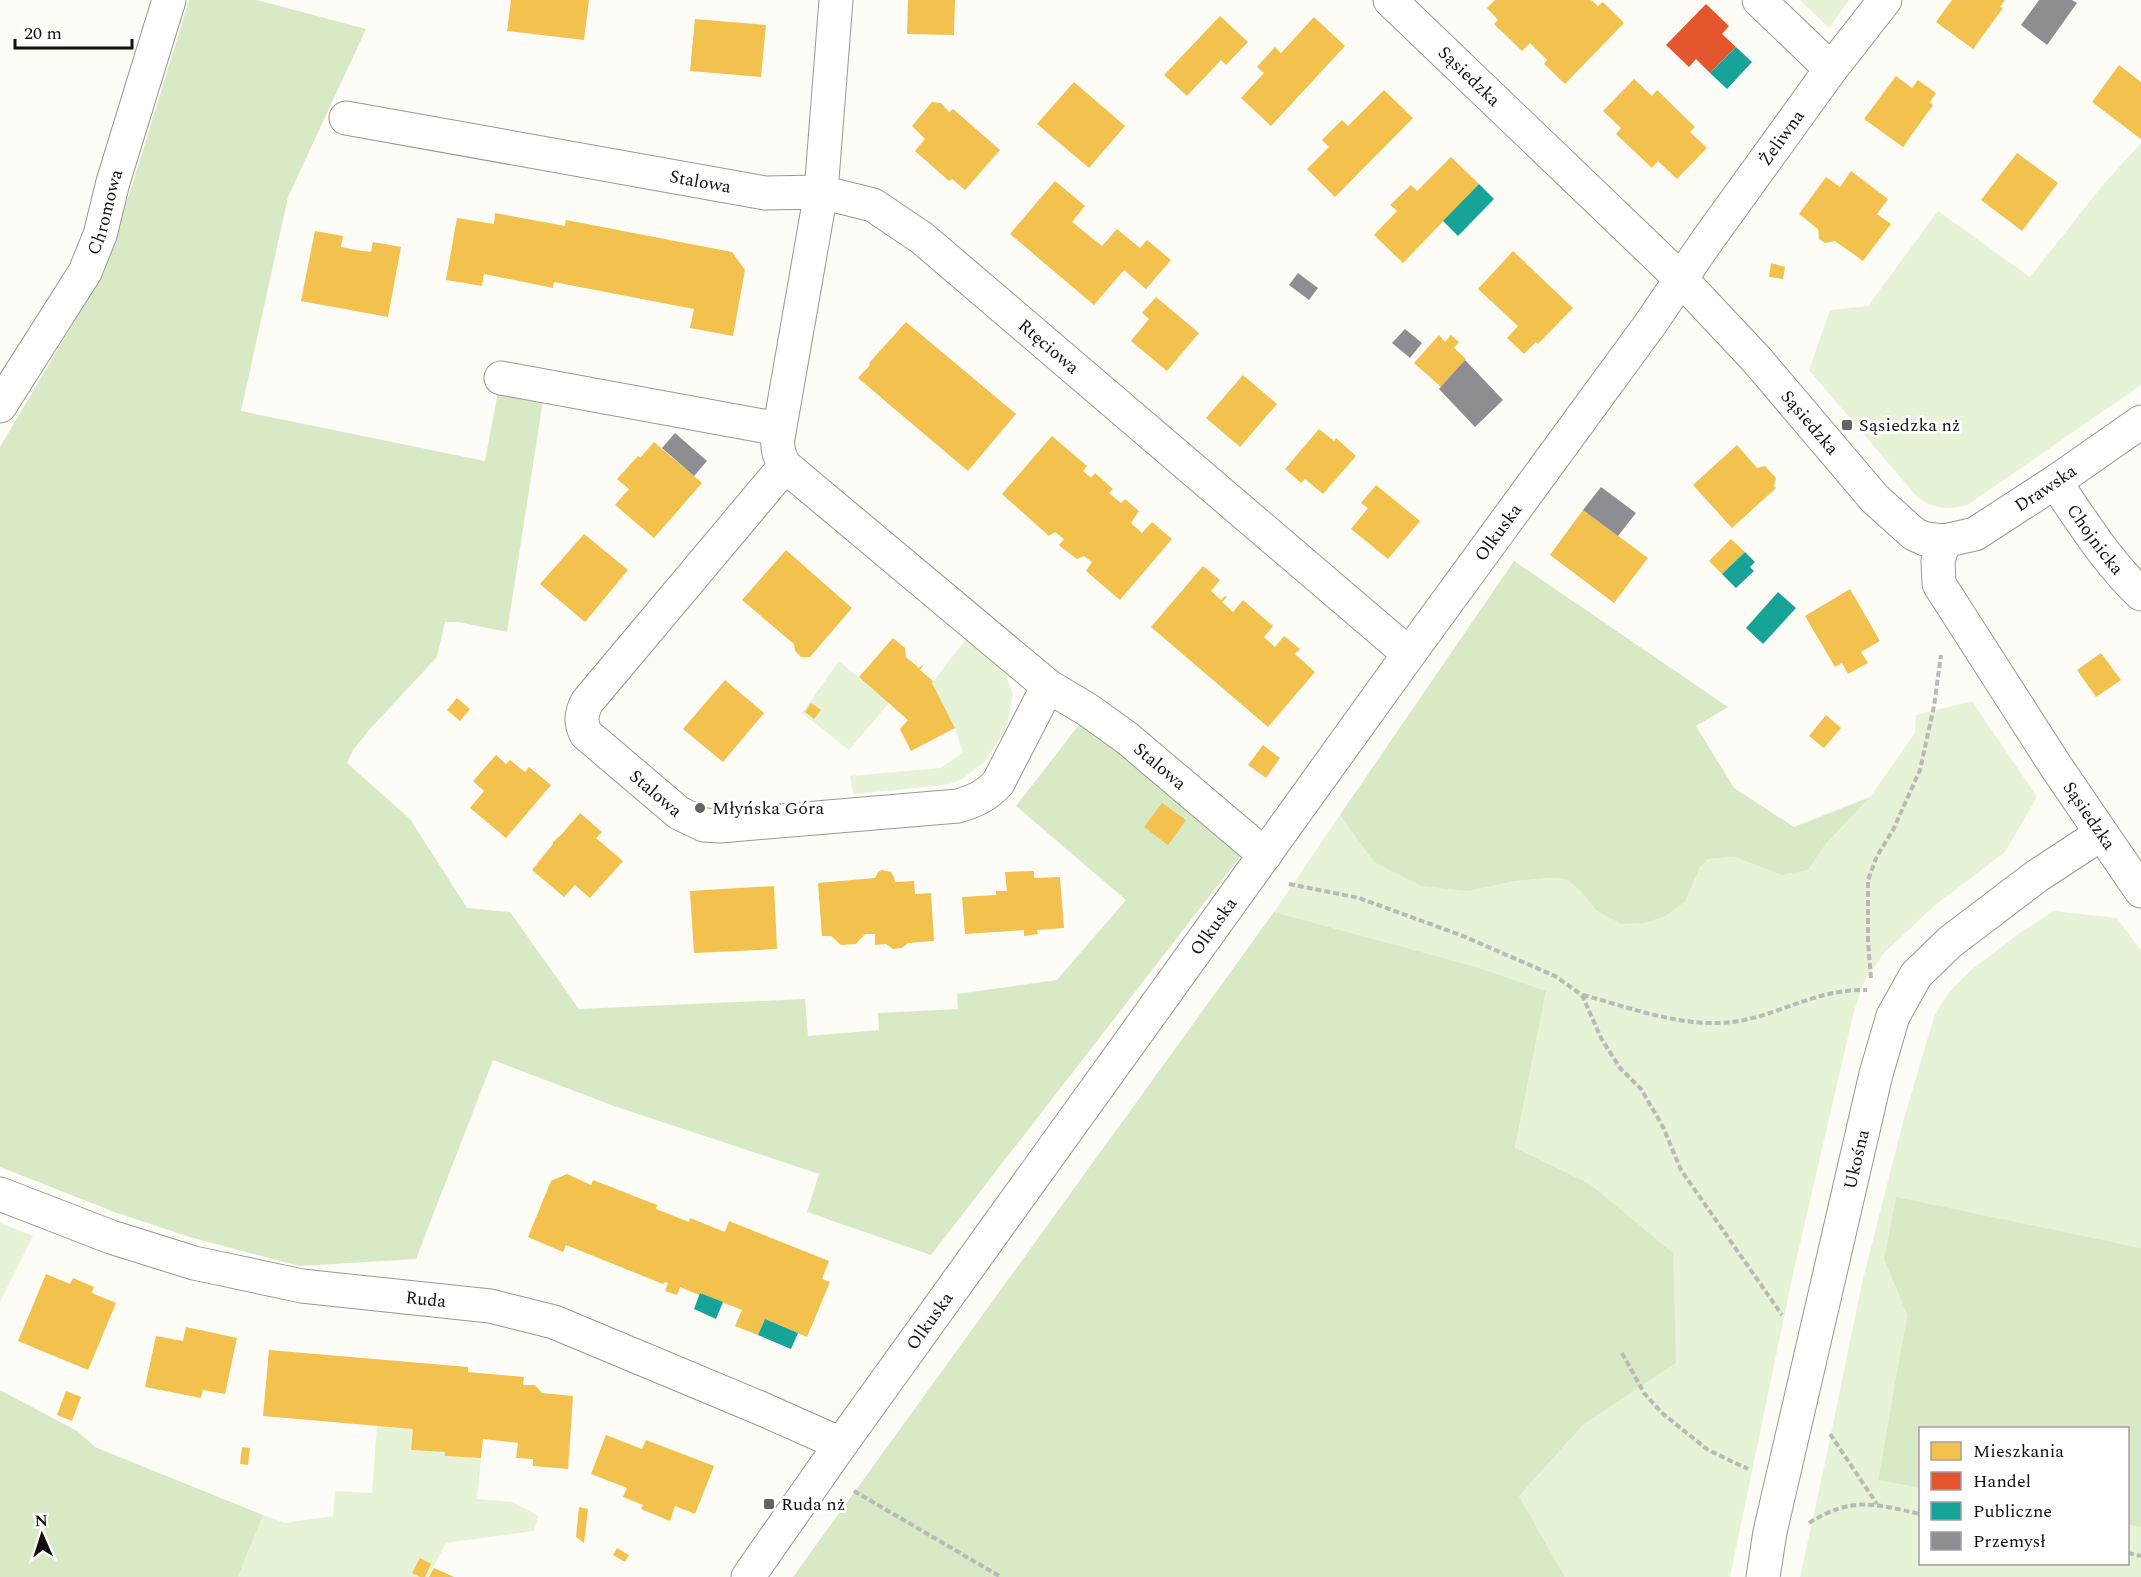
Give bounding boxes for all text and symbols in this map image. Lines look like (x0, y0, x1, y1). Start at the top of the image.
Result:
scale bar (15, 12, 132, 50)
text: 20 m (24, 20, 62, 47)
street label: Sąsiedzka (1432, 39, 1507, 113)
street label: Żeliwna (1752, 104, 1811, 171)
street label: Stalowa (667, 163, 734, 200)
street label: Chromowa (80, 166, 130, 259)
street label: Rtęciowa (1012, 312, 1086, 381)
street label: Sąsiedzka (1774, 384, 1846, 461)
place label: Sąsiedzka nż (1859, 412, 1961, 439)
marker: Sąsiedzka nż (1840, 418, 1854, 432)
street label: Drawska (2009, 457, 2082, 519)
street label: Olkuska (1468, 498, 1528, 567)
street label: Chojnicka (2060, 498, 2130, 581)
street label: Stalowa (1128, 736, 1193, 797)
street label: Stalowa (623, 763, 688, 824)
street label: Sąsiedzka (2056, 776, 2123, 855)
place label: Młyńska Góra (712, 795, 824, 822)
marker: Młyńska Góra (693, 801, 707, 815)
street label: Olkuska (1183, 891, 1244, 961)
street label: Ukośna (1836, 1127, 1876, 1192)
street label: Ruda (404, 1284, 448, 1315)
street label: Olkuska (899, 1286, 960, 1356)
legend (1919, 1427, 2129, 1565)
text: Mieszkania (1973, 1438, 2064, 1465)
text: Handel (1973, 1468, 2031, 1495)
place label: Ruda nż (781, 1491, 845, 1518)
marker: Ruda nż (762, 1497, 776, 1511)
text: Publiczne (1973, 1498, 2052, 1525)
north arrow (12, 1505, 72, 1565)
text: N (34, 1509, 48, 1533)
text: Przemysł (1973, 1528, 2046, 1555)

